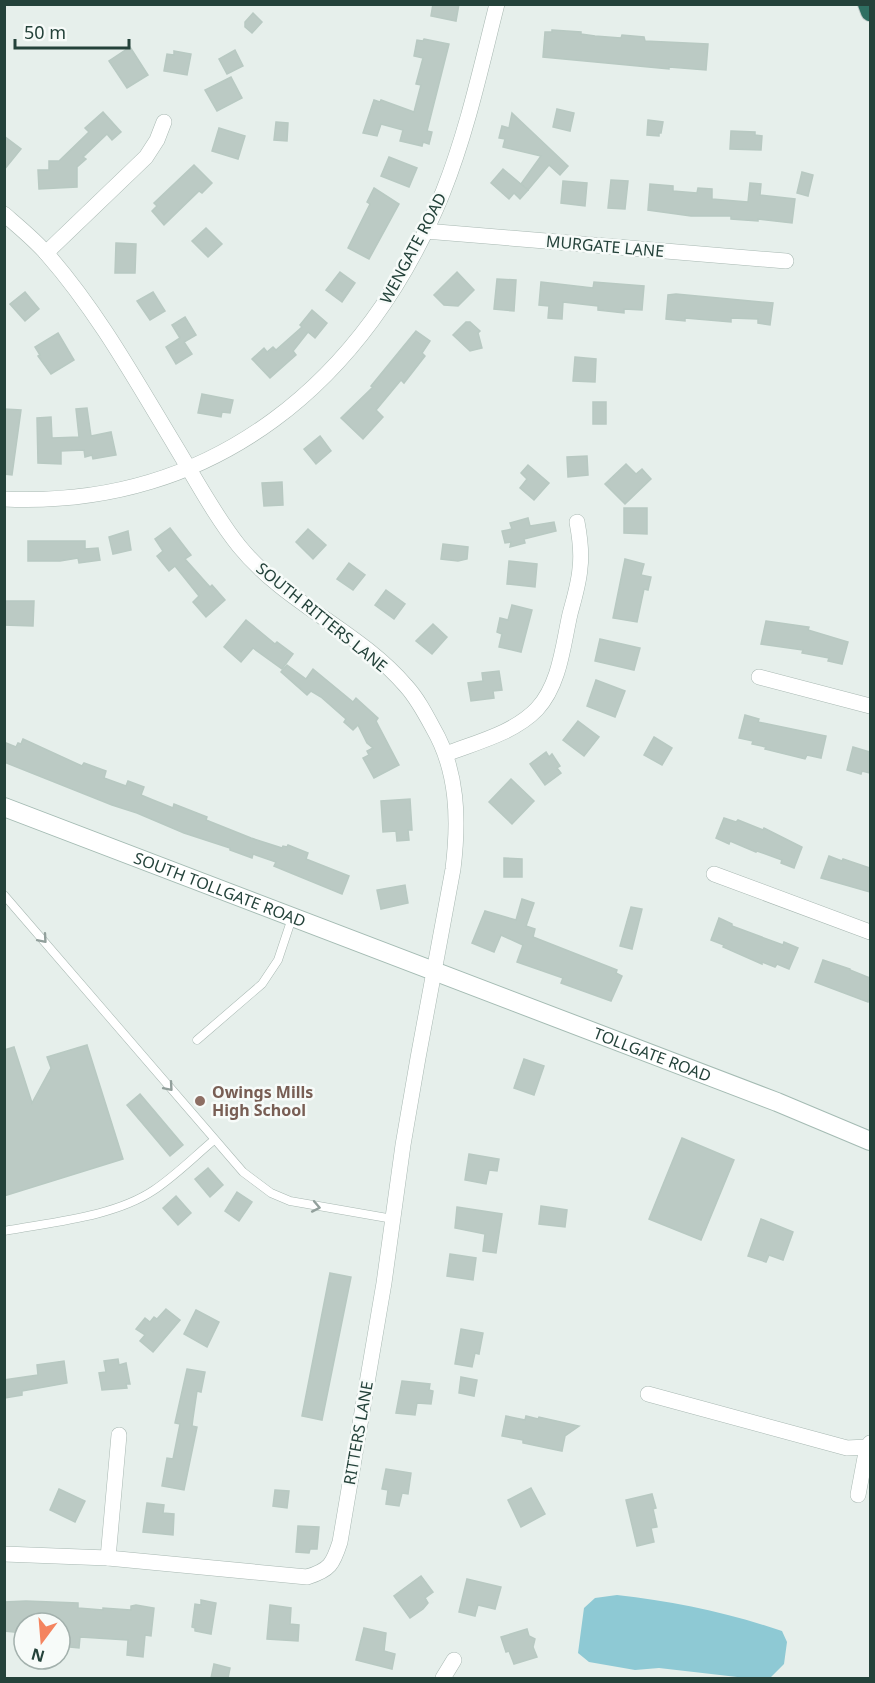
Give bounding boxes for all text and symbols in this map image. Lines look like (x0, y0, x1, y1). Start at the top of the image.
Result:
scale bar (15, 12, 129, 50)
text: 50 m (24, 20, 66, 44)
street label: WENGATE ROAD (374, 189, 452, 307)
street label: MURGATE LANE (545, 230, 665, 262)
street label: SOUTH RITTERS LANE (252, 557, 392, 677)
street label: SOUTH TOLLGATE ROAD (131, 847, 309, 932)
one-way arrow (35, 932, 46, 943)
street label: TOLLGATE ROAD (590, 1022, 714, 1087)
one-way arrow (162, 1080, 173, 1091)
place label: Owings Mills High School (212, 1081, 313, 1121)
marker: Owings Mills High School (193, 1094, 207, 1108)
one-way arrow (311, 1200, 321, 1213)
street label: RITTERS LANE (338, 1379, 378, 1487)
north arrow (12, 1611, 72, 1671)
text: N (29, 1643, 47, 1668)

